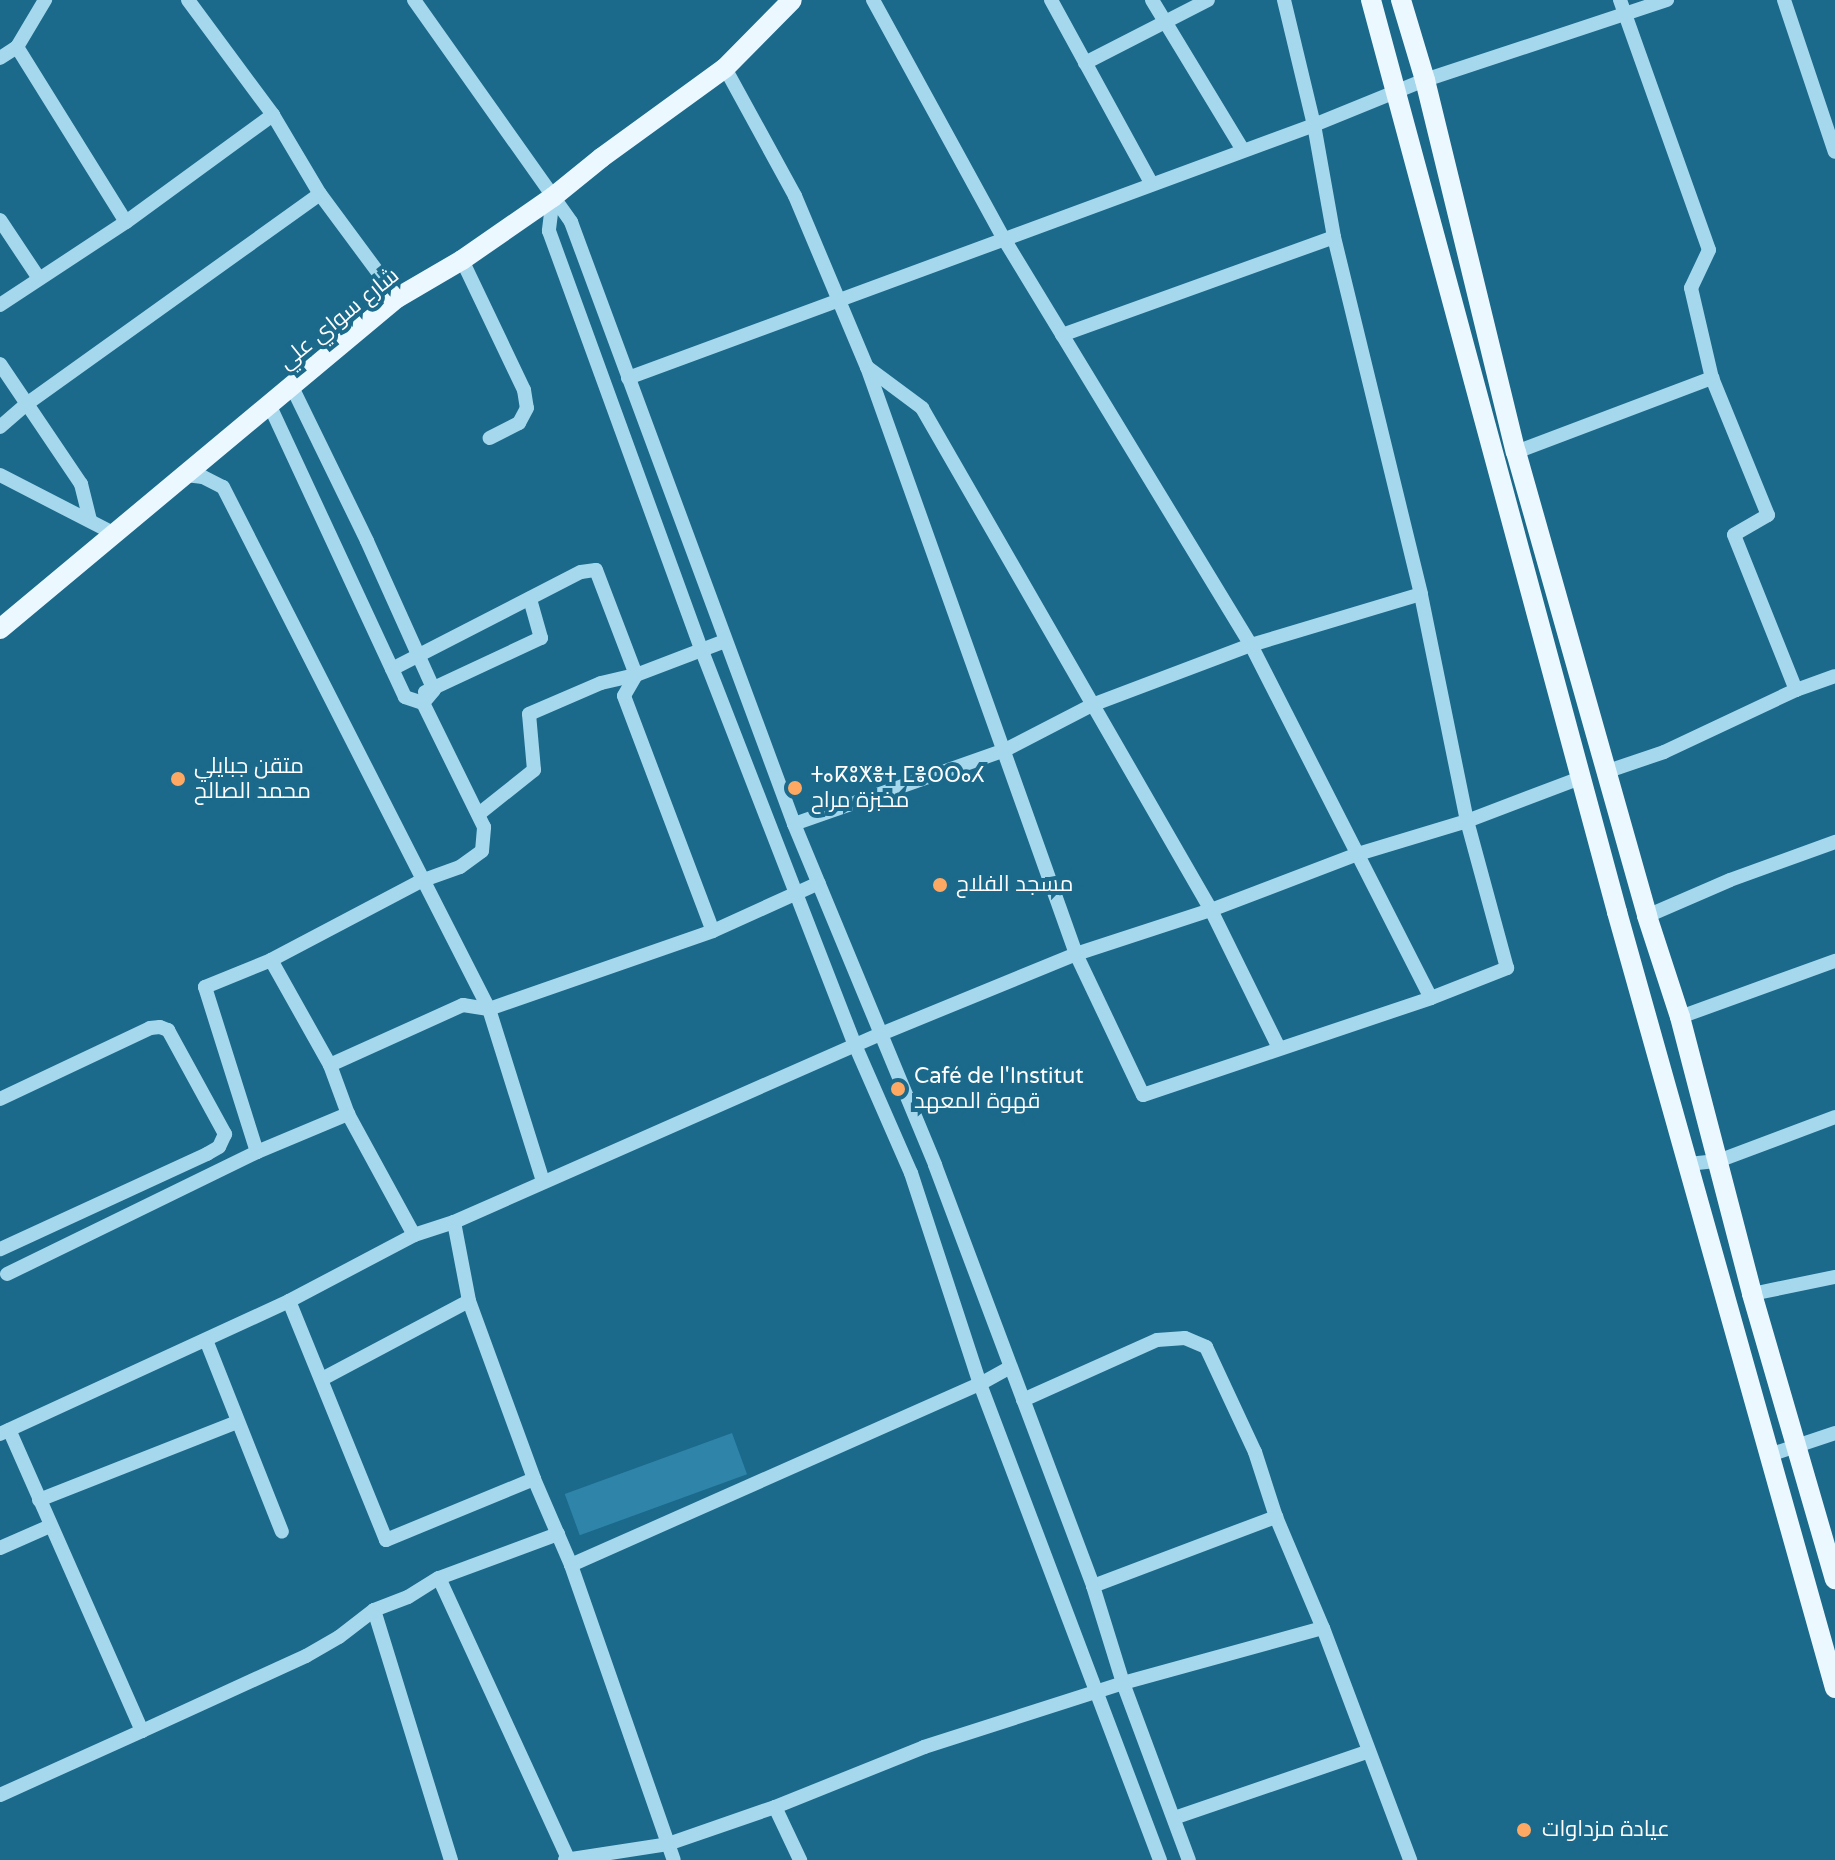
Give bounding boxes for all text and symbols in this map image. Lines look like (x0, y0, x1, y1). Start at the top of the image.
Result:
street label: شارع سواي علي (274, 263, 404, 375)
place label: متقن جبايلي محمد الصالح (194, 753, 311, 804)
place label: ⵜⴰⴽⵓⵅⴻⵜ ⵎⴻⵔⵔⴰⵃ مخبزة مراح (811, 762, 985, 814)
marker: متقن جبايلي محمد الصالح (169, 770, 187, 788)
marker: ⵜⴰⴽⵓⵅⴻⵜ ⵎⴻⵔⵔⴰⵃ مخبزة مراح (786, 779, 804, 797)
place label: مسجد الفلاح (956, 872, 1073, 898)
marker: مسجد الفلاح (931, 876, 949, 894)
place label: Café de l'Institut قهوة المعهد (914, 1063, 1084, 1114)
marker: Café de l'Institut قهوة المعهد (889, 1080, 907, 1098)
place label: عيادة مزداوات (1542, 1817, 1670, 1843)
marker: عيادة مزداوات (1513, 1819, 1535, 1841)

